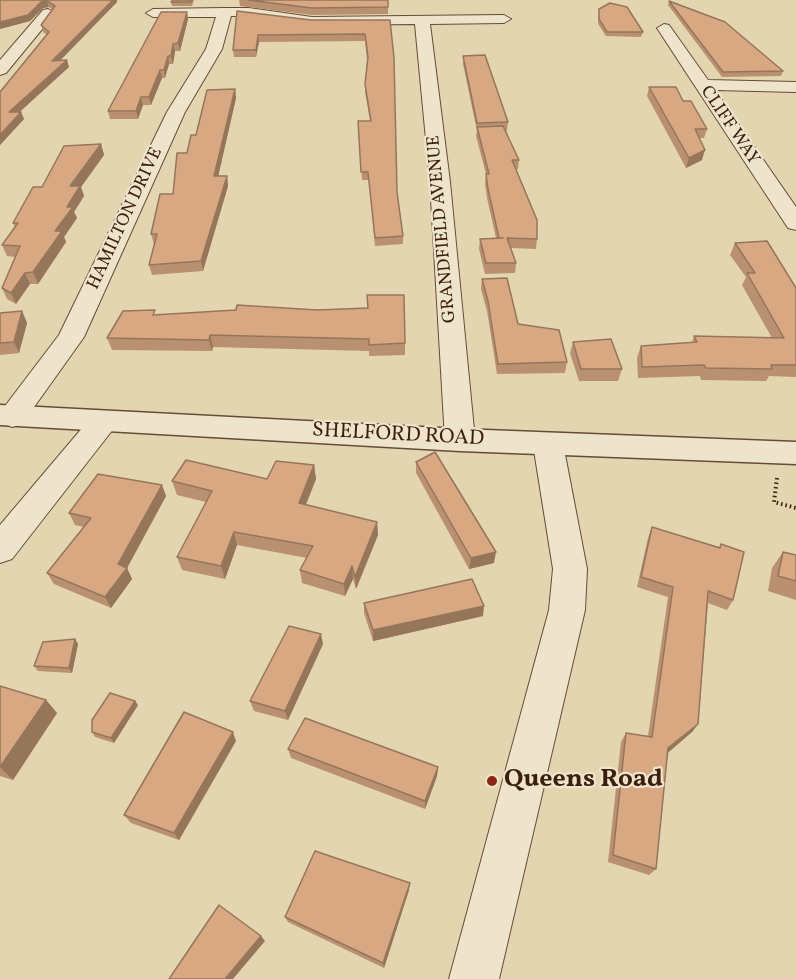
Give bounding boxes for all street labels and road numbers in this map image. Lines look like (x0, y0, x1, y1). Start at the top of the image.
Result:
street label: CLIFF WAY (695, 82, 763, 170)
street label: GRANDFIELD AVENUE (424, 134, 462, 324)
street label: HAMILTON DRIVE (84, 145, 168, 293)
street label: SHELFORD ROAD (311, 419, 485, 453)

